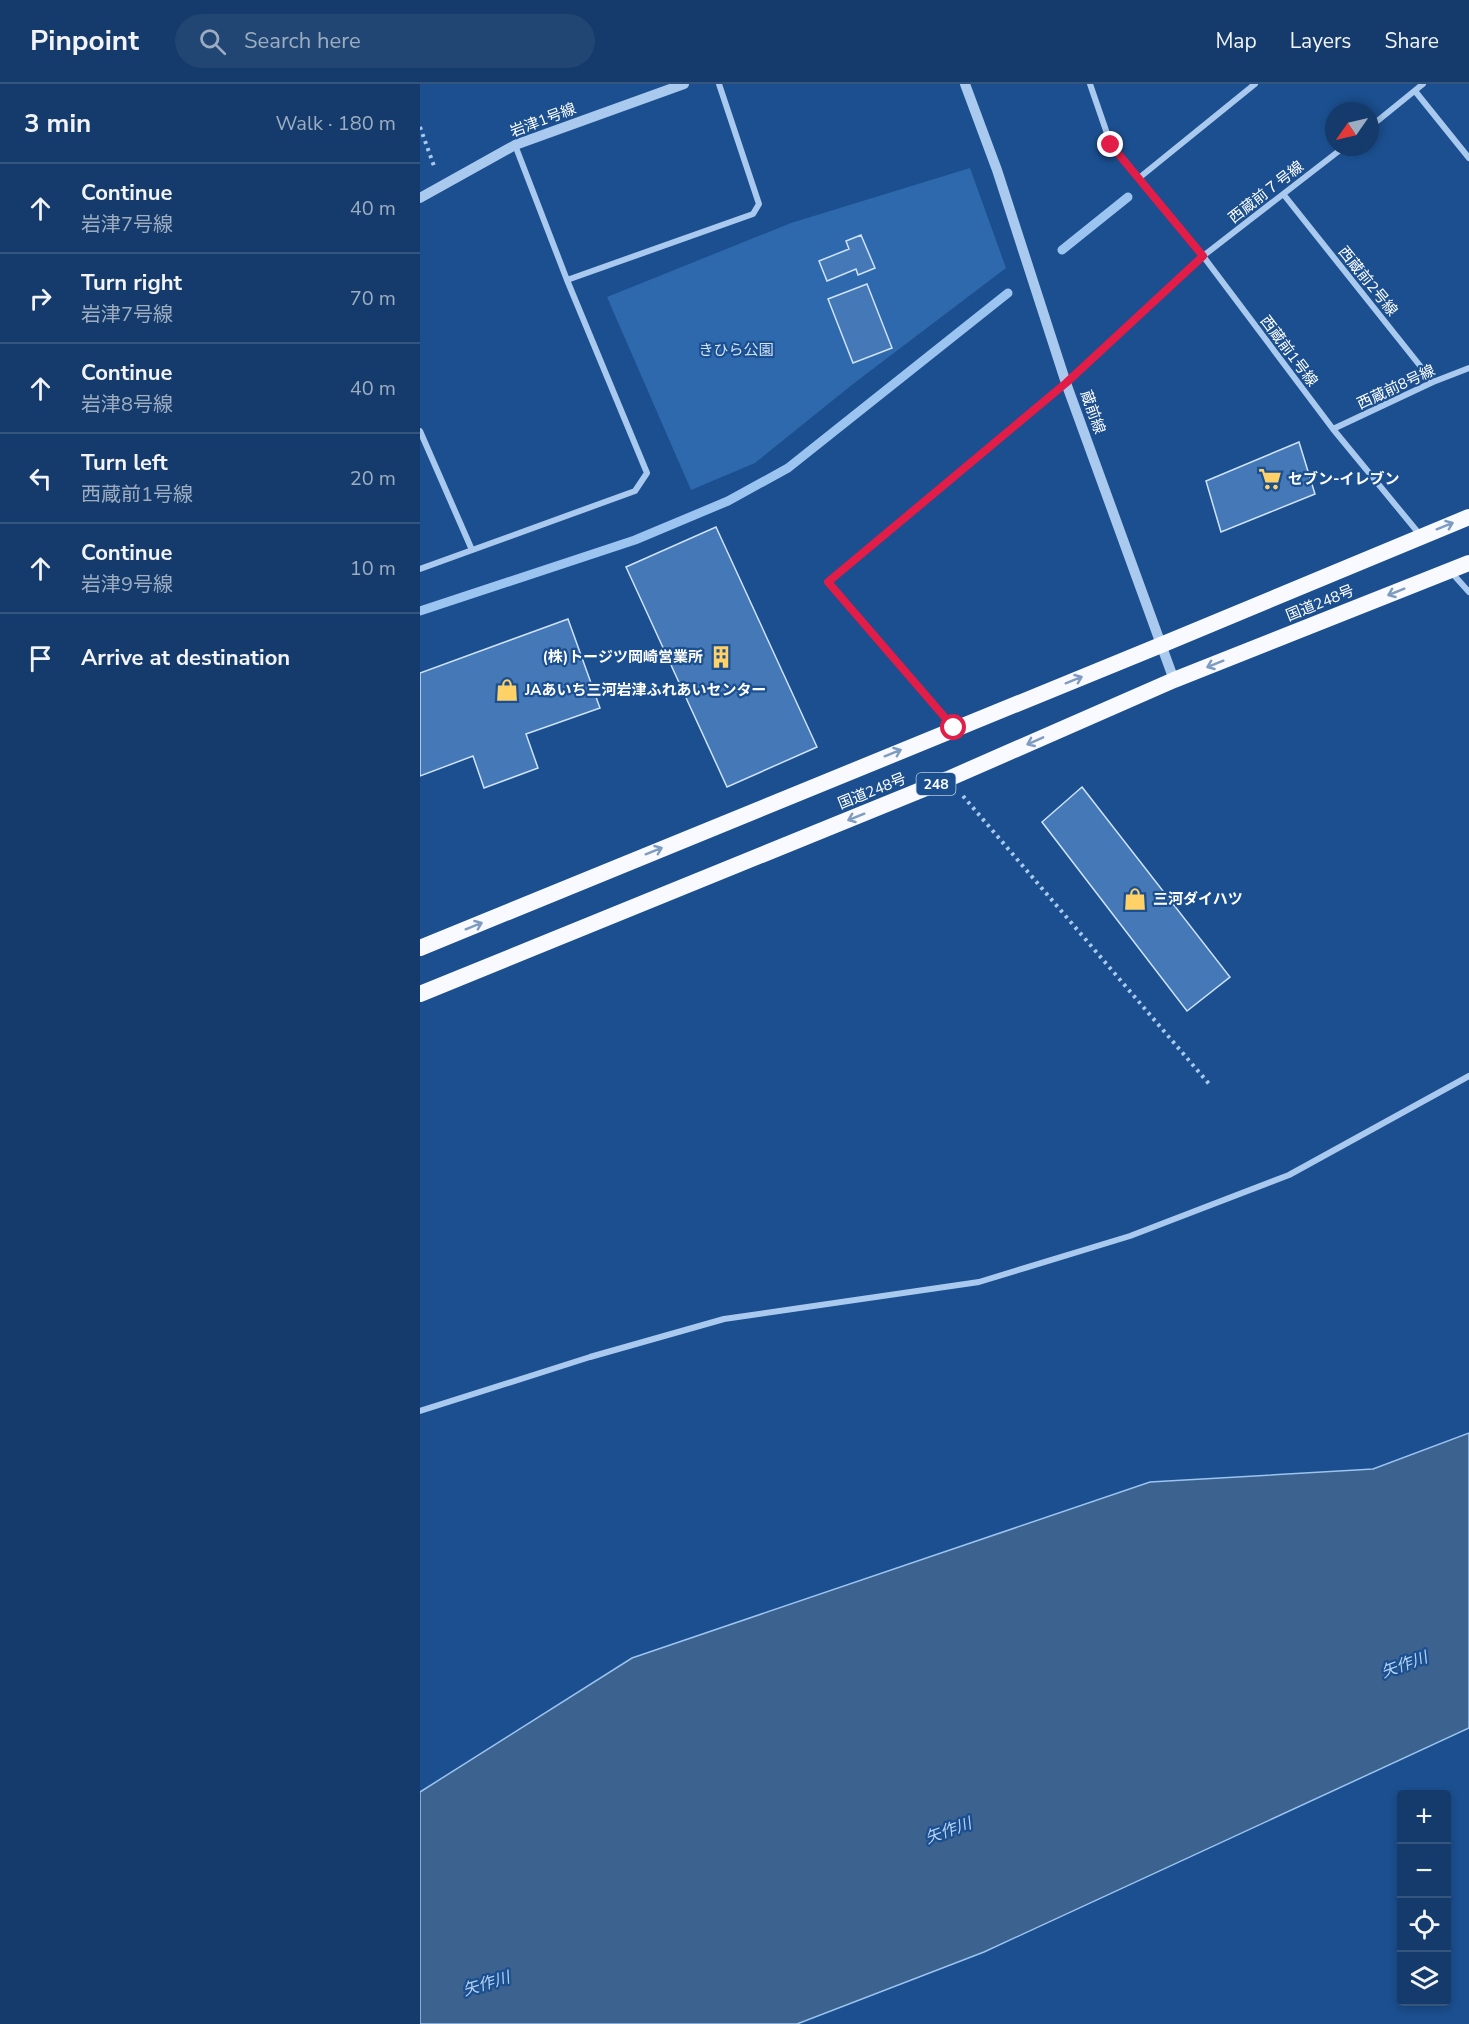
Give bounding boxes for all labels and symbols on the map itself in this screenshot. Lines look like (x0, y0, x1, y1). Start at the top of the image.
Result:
street label: 岩津1号線 (507, 98, 579, 142)
north arrow (1325, 102, 1379, 156)
route end (1097, 131, 1123, 157)
street label: 西蔵前７号線 (1224, 156, 1308, 228)
street label: 西蔵前2号線 (1334, 242, 1402, 320)
street label: 西蔵前1号線 (1256, 311, 1322, 391)
park label: きひら公園 (698, 340, 774, 360)
street label: 西蔵前8号線 (1354, 360, 1438, 414)
street label: 蔵前線 (1076, 387, 1110, 437)
supermarket icon: セブン-イレブン (1257, 466, 1283, 492)
place label: セブン-イレブン (1288, 469, 1400, 489)
one-way arrow (1435, 520, 1454, 531)
street label: 国道248号 (1283, 580, 1357, 626)
one-way arrow (1387, 587, 1405, 598)
building icon: (株)トージツ岡崎営業所 (708, 644, 734, 670)
place label: (株)トージツ岡崎営業所 (543, 647, 703, 667)
one-way arrow (1206, 659, 1224, 670)
one-way arrow (1064, 674, 1083, 685)
shop icon: JAあいち三河岩津ふれあいセンター (494, 677, 520, 703)
place label: JAあいち三河岩津ふれあいセンター (524, 680, 767, 700)
route start (940, 714, 966, 740)
one-way arrow (1027, 736, 1045, 747)
one-way arrow (883, 747, 902, 758)
street label: 国道248号 (835, 768, 909, 814)
road number: 248 (916, 773, 956, 795)
one-way arrow (847, 812, 865, 823)
one-way arrow (645, 845, 663, 856)
shop icon: 三河ダイハツ (1122, 886, 1148, 912)
place label: 三河ダイハツ (1153, 889, 1243, 909)
one-way arrow (464, 920, 483, 931)
water label: 矢作川 (1378, 1646, 1433, 1683)
water label: 矢作川 (922, 1812, 977, 1849)
water label: 矢作川 (460, 1966, 514, 2001)

